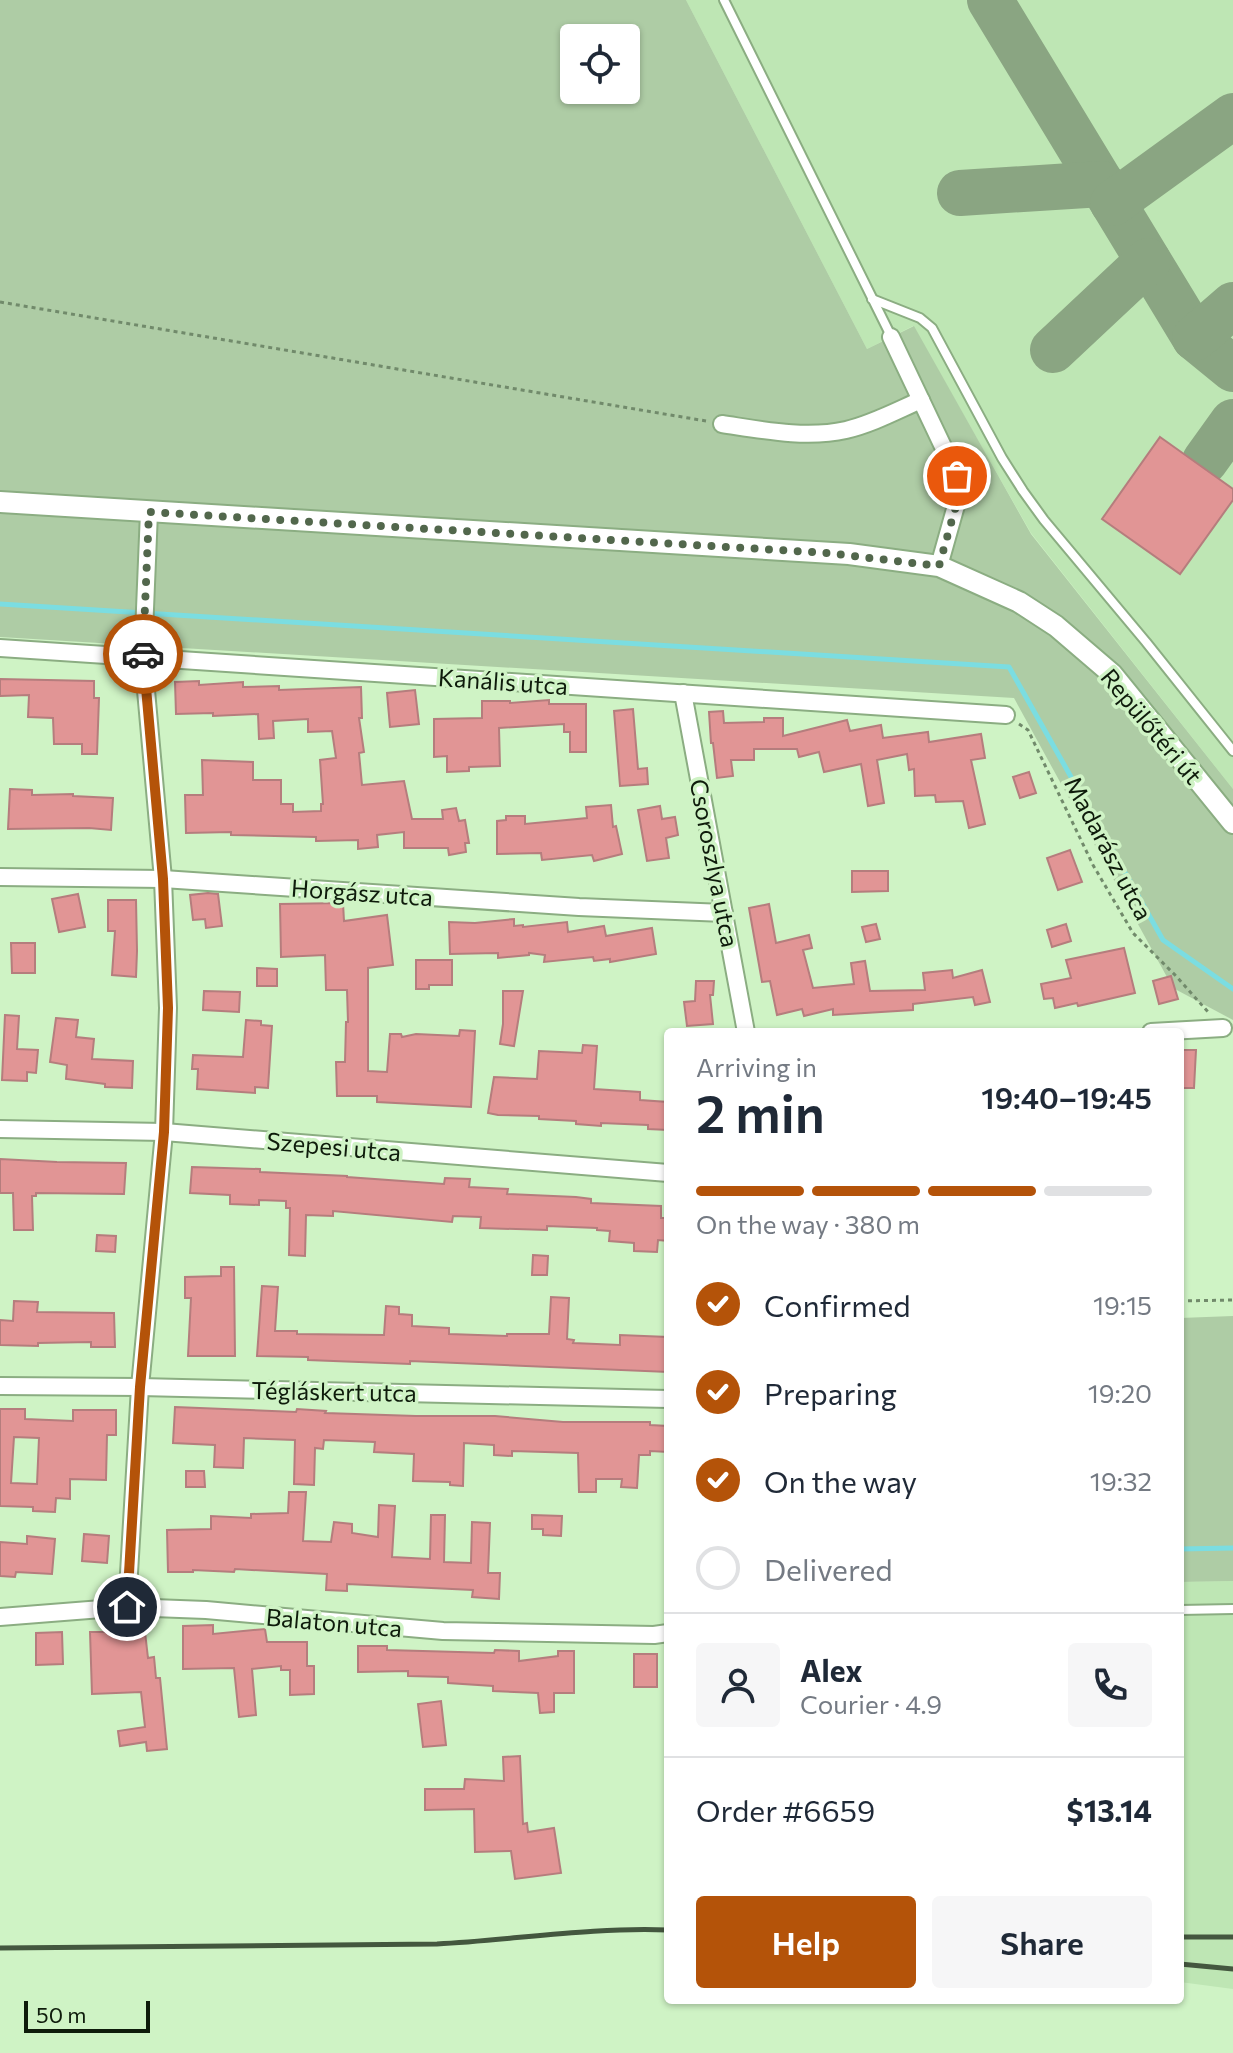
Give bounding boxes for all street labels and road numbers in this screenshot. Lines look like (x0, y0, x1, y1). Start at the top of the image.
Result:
street label: Kanális utca (437, 662, 569, 700)
street label: Repülőtéri út (1095, 662, 1209, 790)
street label: Madarász utca (1059, 771, 1159, 925)
street label: Csoroszlya utca (684, 776, 746, 950)
street label: Horgász utca (290, 873, 434, 911)
street label: Szepesi utca (266, 1126, 402, 1166)
street label: Tégláskert utca (251, 1375, 417, 1407)
street label: Balaton utca (265, 1602, 403, 1642)

